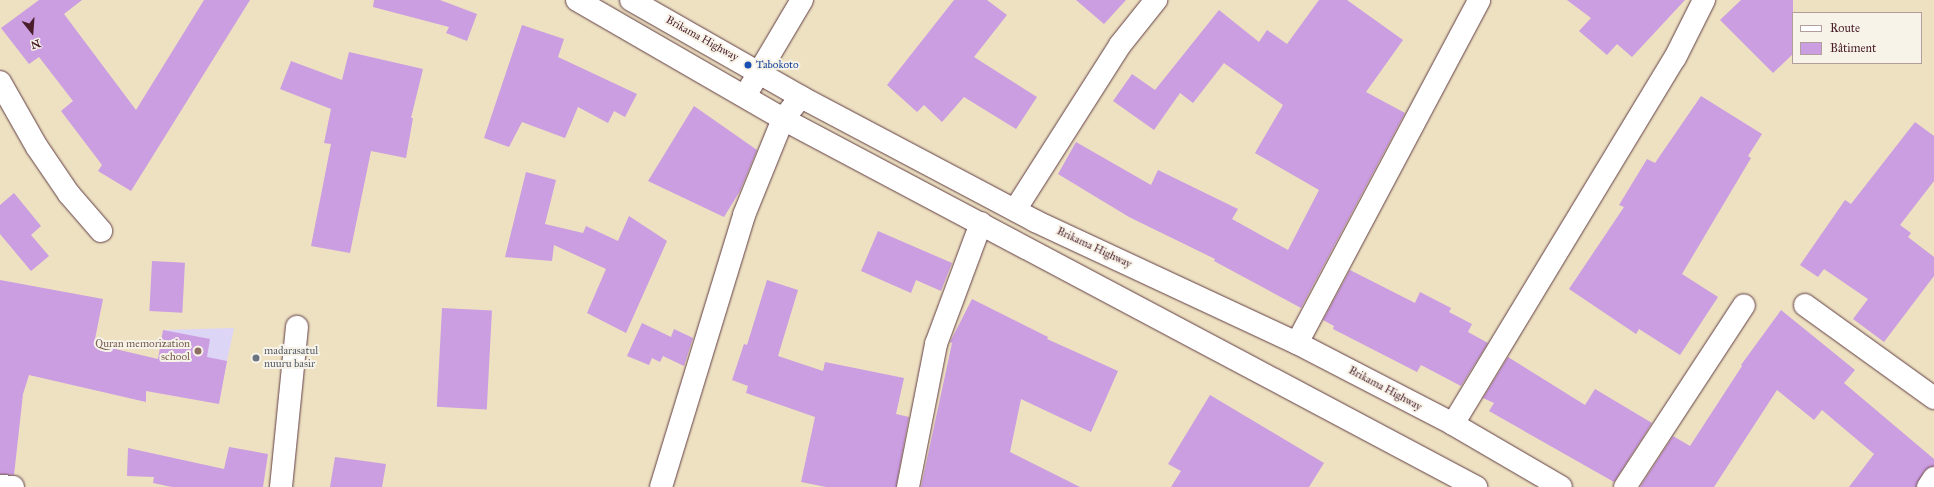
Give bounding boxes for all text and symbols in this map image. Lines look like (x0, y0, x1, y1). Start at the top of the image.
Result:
north arrow (12, 12, 52, 52)
legend (1792, 12, 1922, 64)
street label: Brikama Highway (663, 14, 741, 64)
text: Route (1830, 21, 1860, 35)
text: N (29, 36, 42, 52)
text: Bâtiment (1830, 41, 1876, 55)
place label: Tabokoto (756, 58, 799, 72)
marker: Tabokoto (743, 60, 753, 70)
street label: Brikama Highway (1055, 225, 1133, 271)
place label: Quran memorization school (95, 338, 190, 364)
place label: madarasatul nuuru basir (264, 345, 318, 371)
marker: Quran memorization school (193, 346, 203, 356)
marker: madarasatul nuuru basir (251, 353, 261, 363)
street label: Brikama Highway (1346, 364, 1424, 414)

